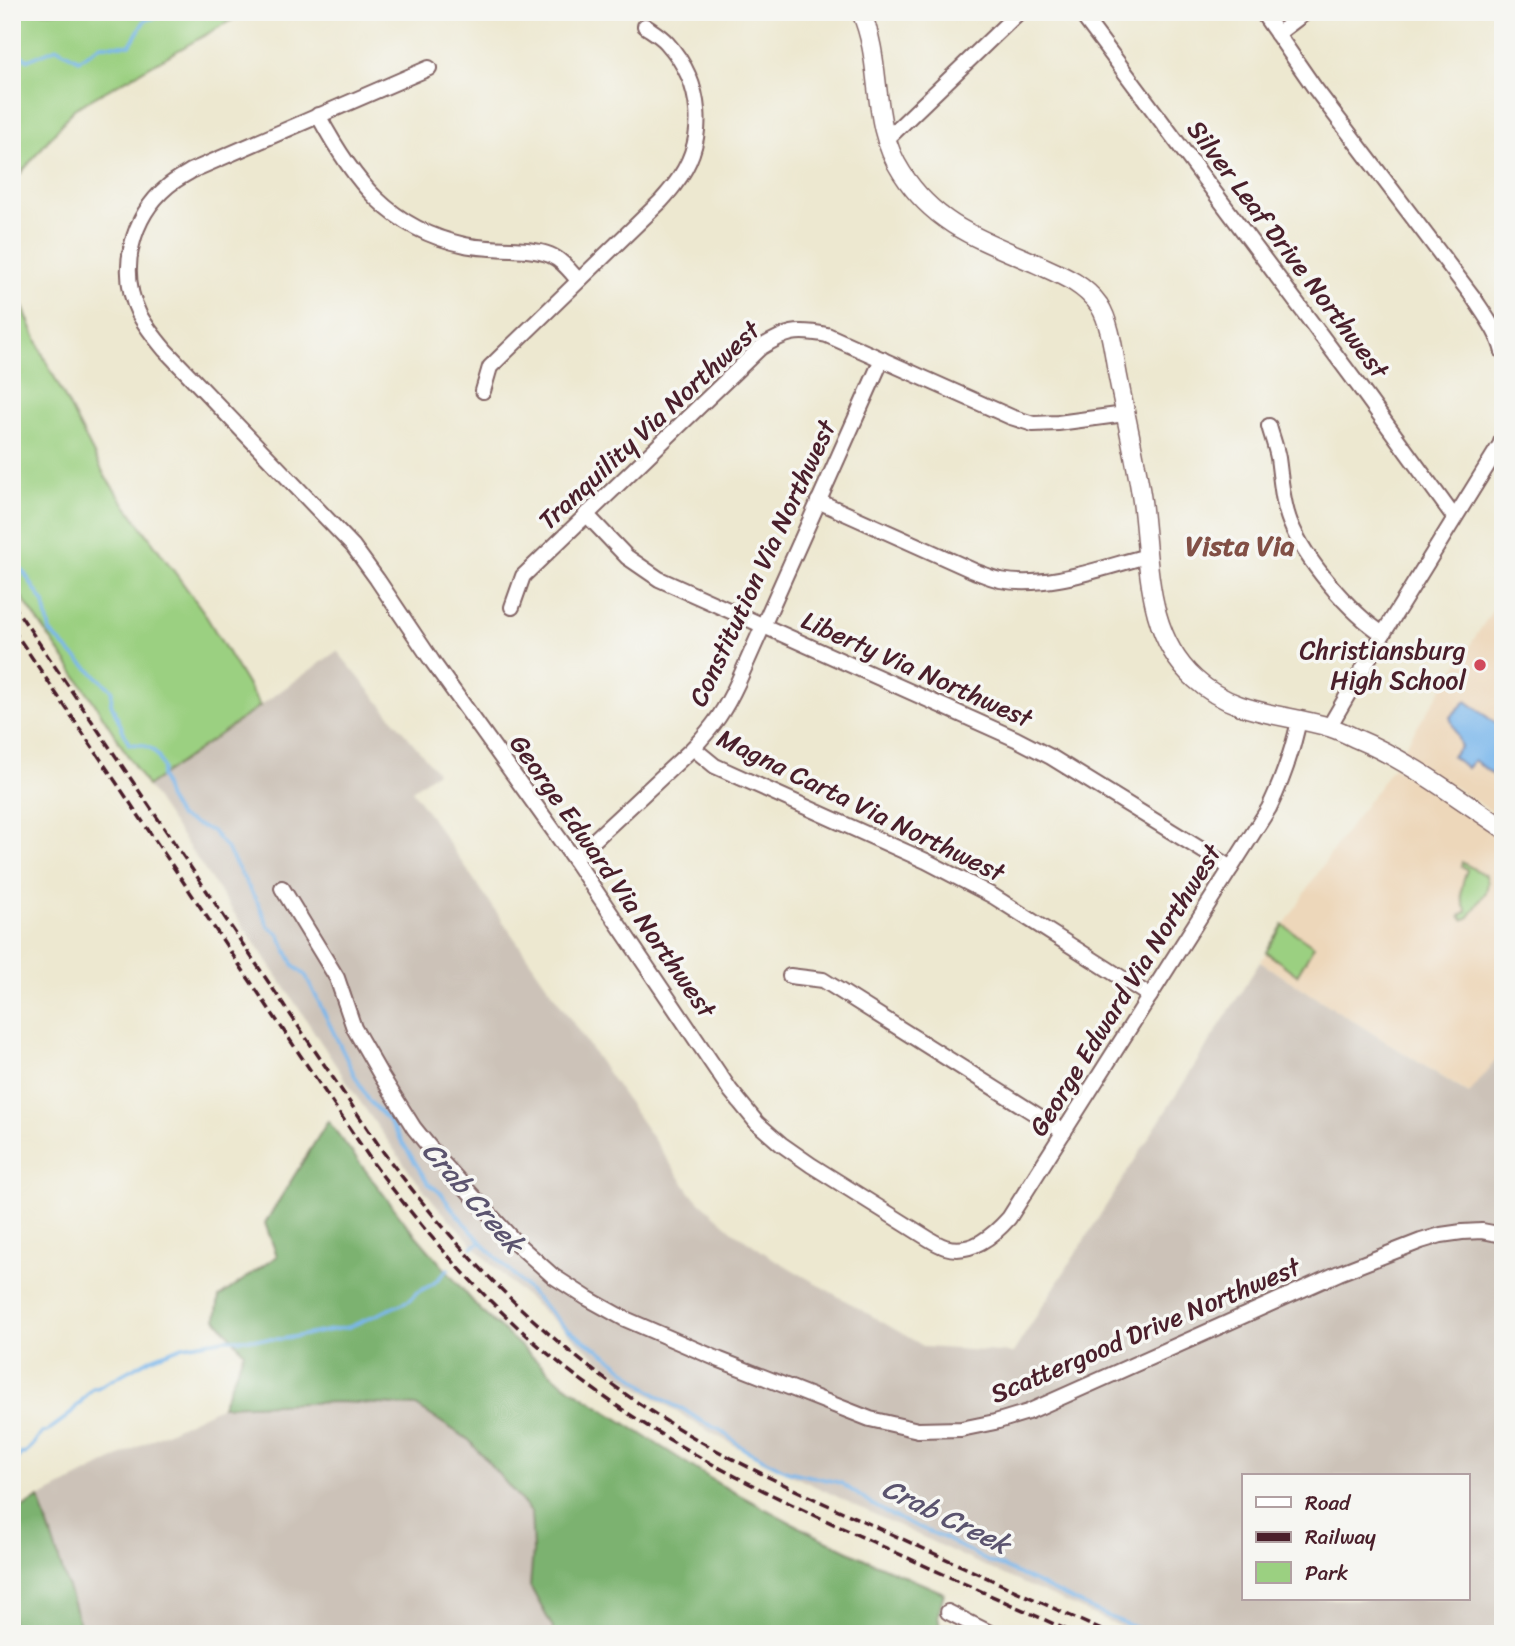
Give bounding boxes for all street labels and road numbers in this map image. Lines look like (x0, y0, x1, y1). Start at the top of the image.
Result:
street label: Silver Leaf Drive Northwest (1175, 109, 1402, 390)
street label: Tranquility Via Northwest (527, 308, 772, 541)
street label: Constitution Via Northwest (675, 411, 849, 714)
street label: Liberty Via Northwest (794, 597, 1042, 741)
street label: Magna Carta Via Northwest (709, 715, 1014, 895)
street label: George Edward Via Northwest (497, 724, 730, 1029)
street label: George Edward Via Northwest (1016, 833, 1235, 1145)
street label: Scattergood Drive Northwest (983, 1243, 1309, 1416)

